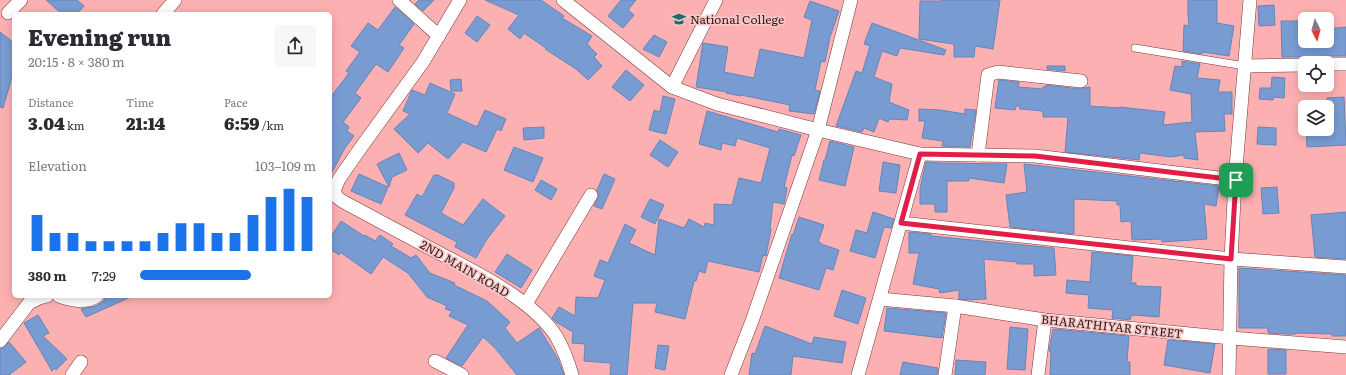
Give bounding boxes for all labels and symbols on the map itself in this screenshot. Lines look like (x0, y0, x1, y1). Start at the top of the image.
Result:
place label: National College (690, 10, 784, 28)
school or university icon: National College (671, 11, 687, 27)
north arrow (1298, 12, 1334, 48)
pin (1219, 163, 1253, 197)
street label: 2ND MAIN ROAD (417, 235, 513, 301)
street label: BHARATHIYAR STREET (1040, 310, 1184, 342)

